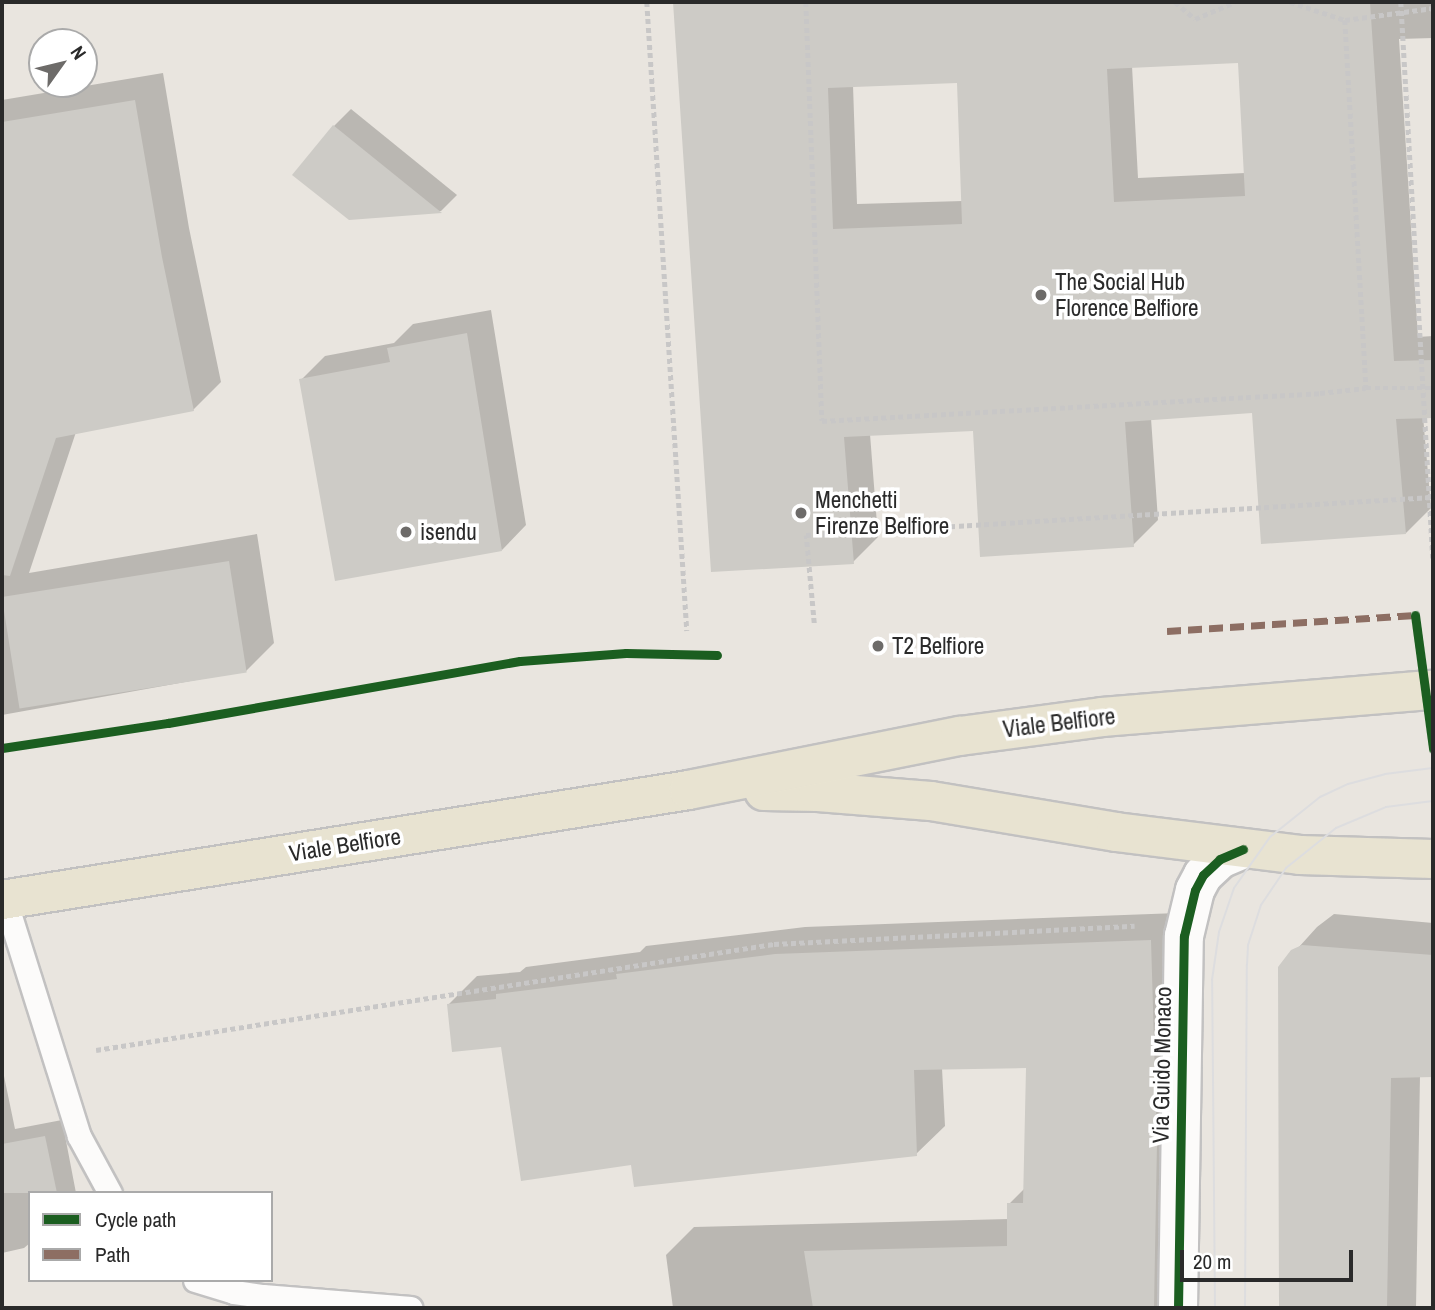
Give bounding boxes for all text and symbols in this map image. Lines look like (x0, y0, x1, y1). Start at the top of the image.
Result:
north arrow (28, 28, 98, 98)
text: N (65, 40, 93, 64)
place label: The Social Hub Florence Belfiore (1055, 268, 1199, 322)
marker: The Social Hub Florence Belfiore (1033, 287, 1049, 303)
place label: Menchetti Firenze Belfiore (815, 486, 949, 540)
marker: Menchetti Firenze Belfiore (793, 505, 809, 521)
place label: isendu (420, 518, 477, 546)
marker: isendu (398, 524, 414, 540)
place label: T2 Belfiore (892, 632, 984, 660)
marker: T2 Belfiore (870, 638, 886, 654)
street label: Viale Belfiore (1001, 702, 1117, 744)
street label: Viale Belfiore (287, 823, 403, 867)
street label: Via Guido Monaco (1147, 986, 1177, 1144)
legend (28, 1191, 273, 1282)
text: Cycle path (95, 1205, 176, 1234)
scale bar (1183, 1236, 1356, 1280)
text: Path (95, 1240, 130, 1269)
text: 20 m (1193, 1247, 1231, 1276)

